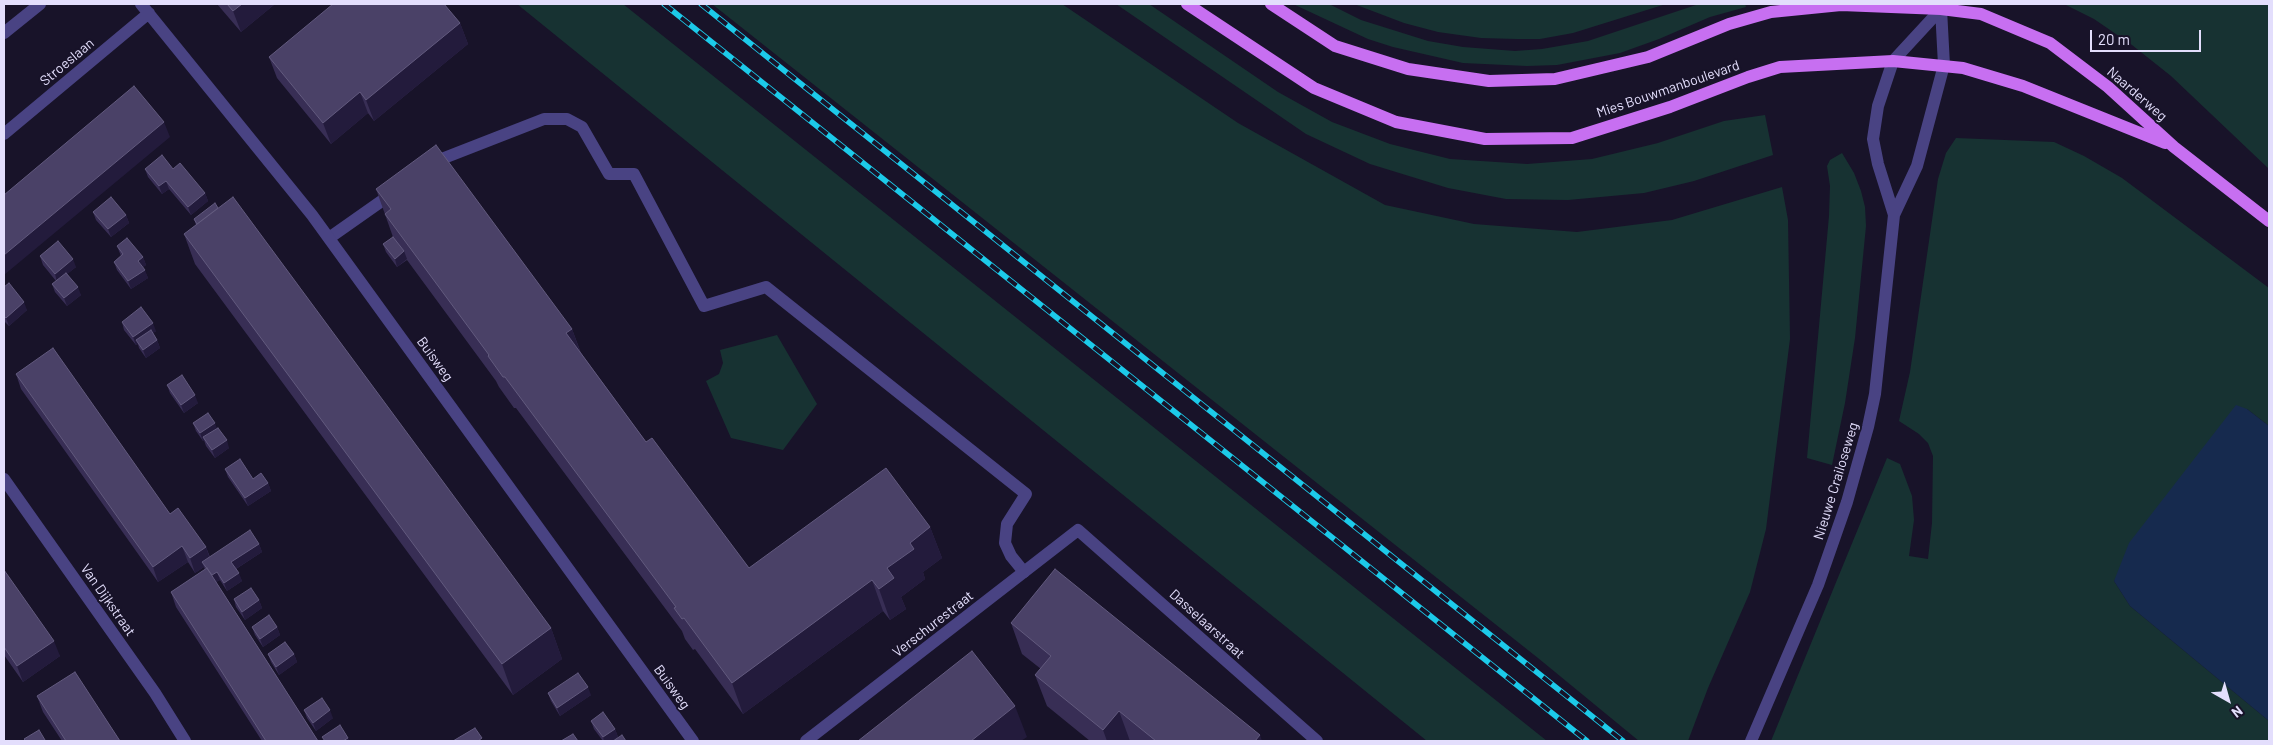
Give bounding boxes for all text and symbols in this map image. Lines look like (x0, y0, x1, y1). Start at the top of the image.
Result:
scale bar (2093, 20, 2204, 52)
text: 20 m (2098, 30, 2130, 48)
street label: Stroeslaan (37, 35, 97, 89)
street label: Mies Bouwmanboulevard (1594, 57, 1742, 121)
street label: Naarderweg (2103, 63, 2171, 125)
street label: Buisweg (413, 334, 457, 384)
street label: Nieuwe Crailoseweg (1810, 420, 1862, 542)
street label: Van Dijkstraat (77, 561, 139, 639)
street label: Dasselaarstraat (1166, 586, 1248, 662)
street label: Verschurestraat (889, 587, 977, 661)
street label: Buisweg (650, 662, 694, 712)
north arrow (2203, 675, 2253, 725)
text: N (2229, 703, 2246, 722)

